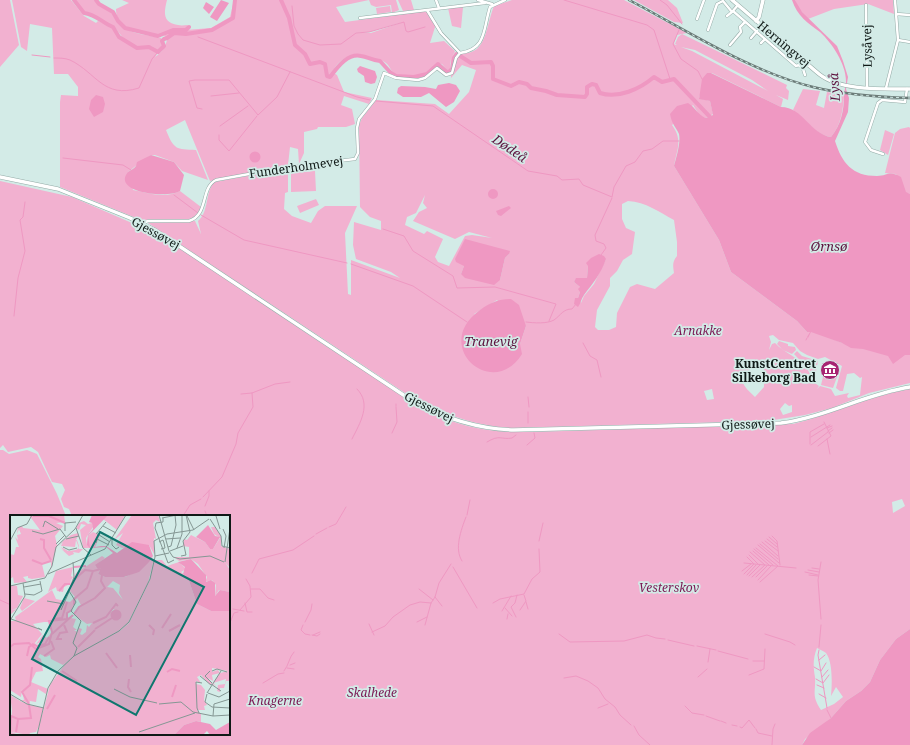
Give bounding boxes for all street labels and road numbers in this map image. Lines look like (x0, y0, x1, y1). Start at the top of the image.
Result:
street label: Herningvej (754, 17, 814, 71)
street label: Lysåvej (858, 24, 876, 68)
street label: Funderholmevej (248, 152, 344, 182)
street label: Gjessøvej (129, 213, 183, 253)
street label: Gjessøvej (401, 387, 457, 427)
street label: Gjessøvej (721, 415, 775, 433)

